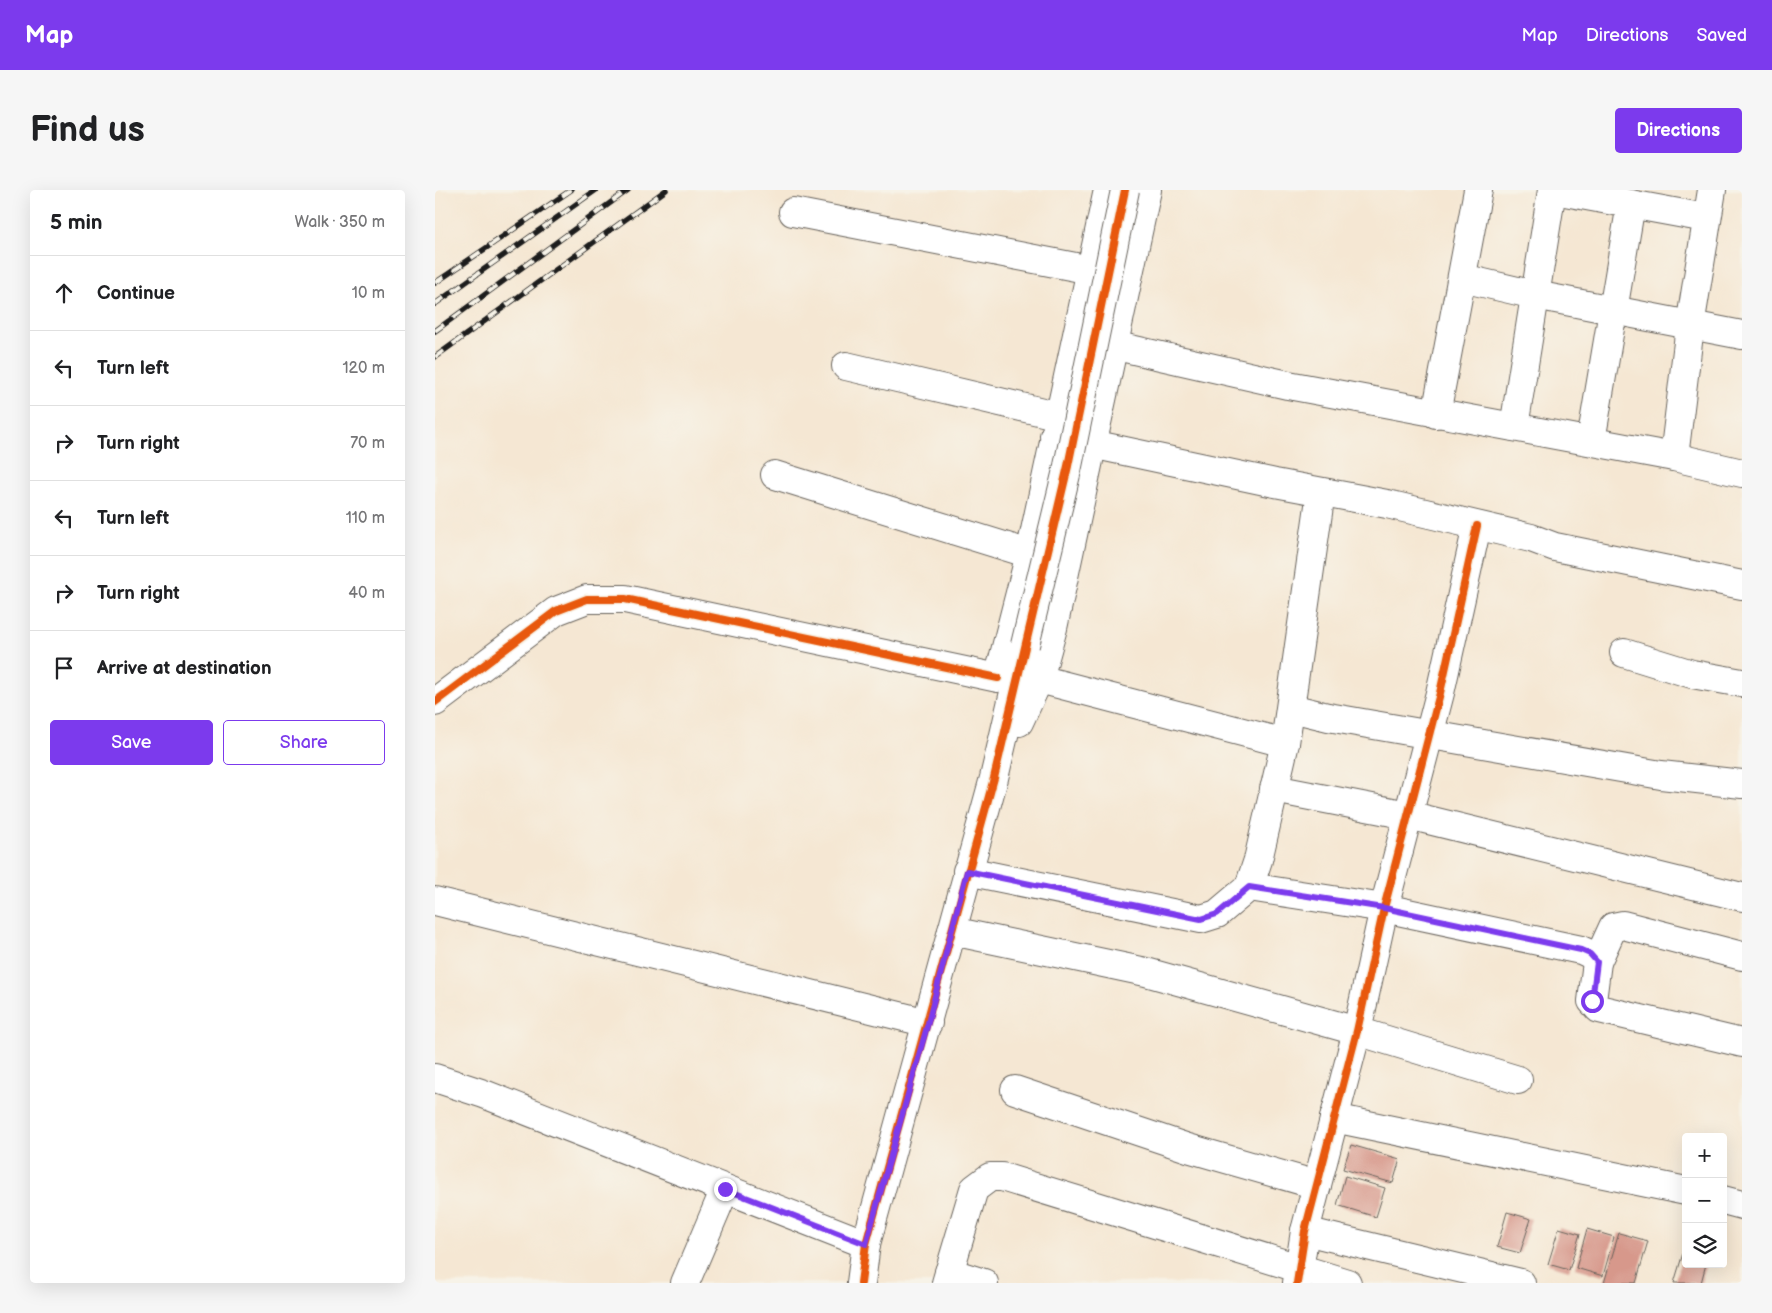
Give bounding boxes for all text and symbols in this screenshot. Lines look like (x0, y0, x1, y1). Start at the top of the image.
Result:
text: Map (25, 21, 73, 50)
text: Map (1522, 25, 1558, 46)
text: Directions (1586, 25, 1668, 46)
text: Saved (1696, 25, 1747, 46)
button: Directions (1615, 108, 1742, 153)
text: Find us (30, 109, 145, 152)
text: 5 min (50, 210, 103, 235)
text: Walk · 350 m (294, 213, 385, 232)
icon: ahead (50, 279, 78, 307)
text: Continue (97, 282, 175, 305)
text: 10 m (352, 284, 385, 303)
icon: left (50, 354, 78, 382)
text: Turn left (97, 357, 169, 380)
text: 120 m (342, 359, 385, 378)
icon: right (50, 429, 78, 457)
text: Turn right (97, 432, 180, 455)
text: 70 m (350, 434, 385, 453)
icon: left (50, 504, 78, 532)
text: Turn left (97, 507, 169, 530)
text: 110 m (346, 509, 385, 528)
icon: right (50, 579, 78, 607)
text: Turn right (97, 582, 180, 605)
text: 40 m (348, 584, 385, 603)
icon: arrive (50, 654, 78, 682)
text: Arrive at destination (97, 657, 272, 680)
button: Save (50, 720, 213, 765)
button: Share (223, 720, 385, 765)
route start (1581, 990, 1604, 1013)
map controls (1682, 1133, 1727, 1268)
button: + (1682, 1133, 1727, 1178)
route end (714, 1178, 737, 1201)
button: − (1682, 1178, 1727, 1223)
button: layers (1682, 1223, 1727, 1268)

